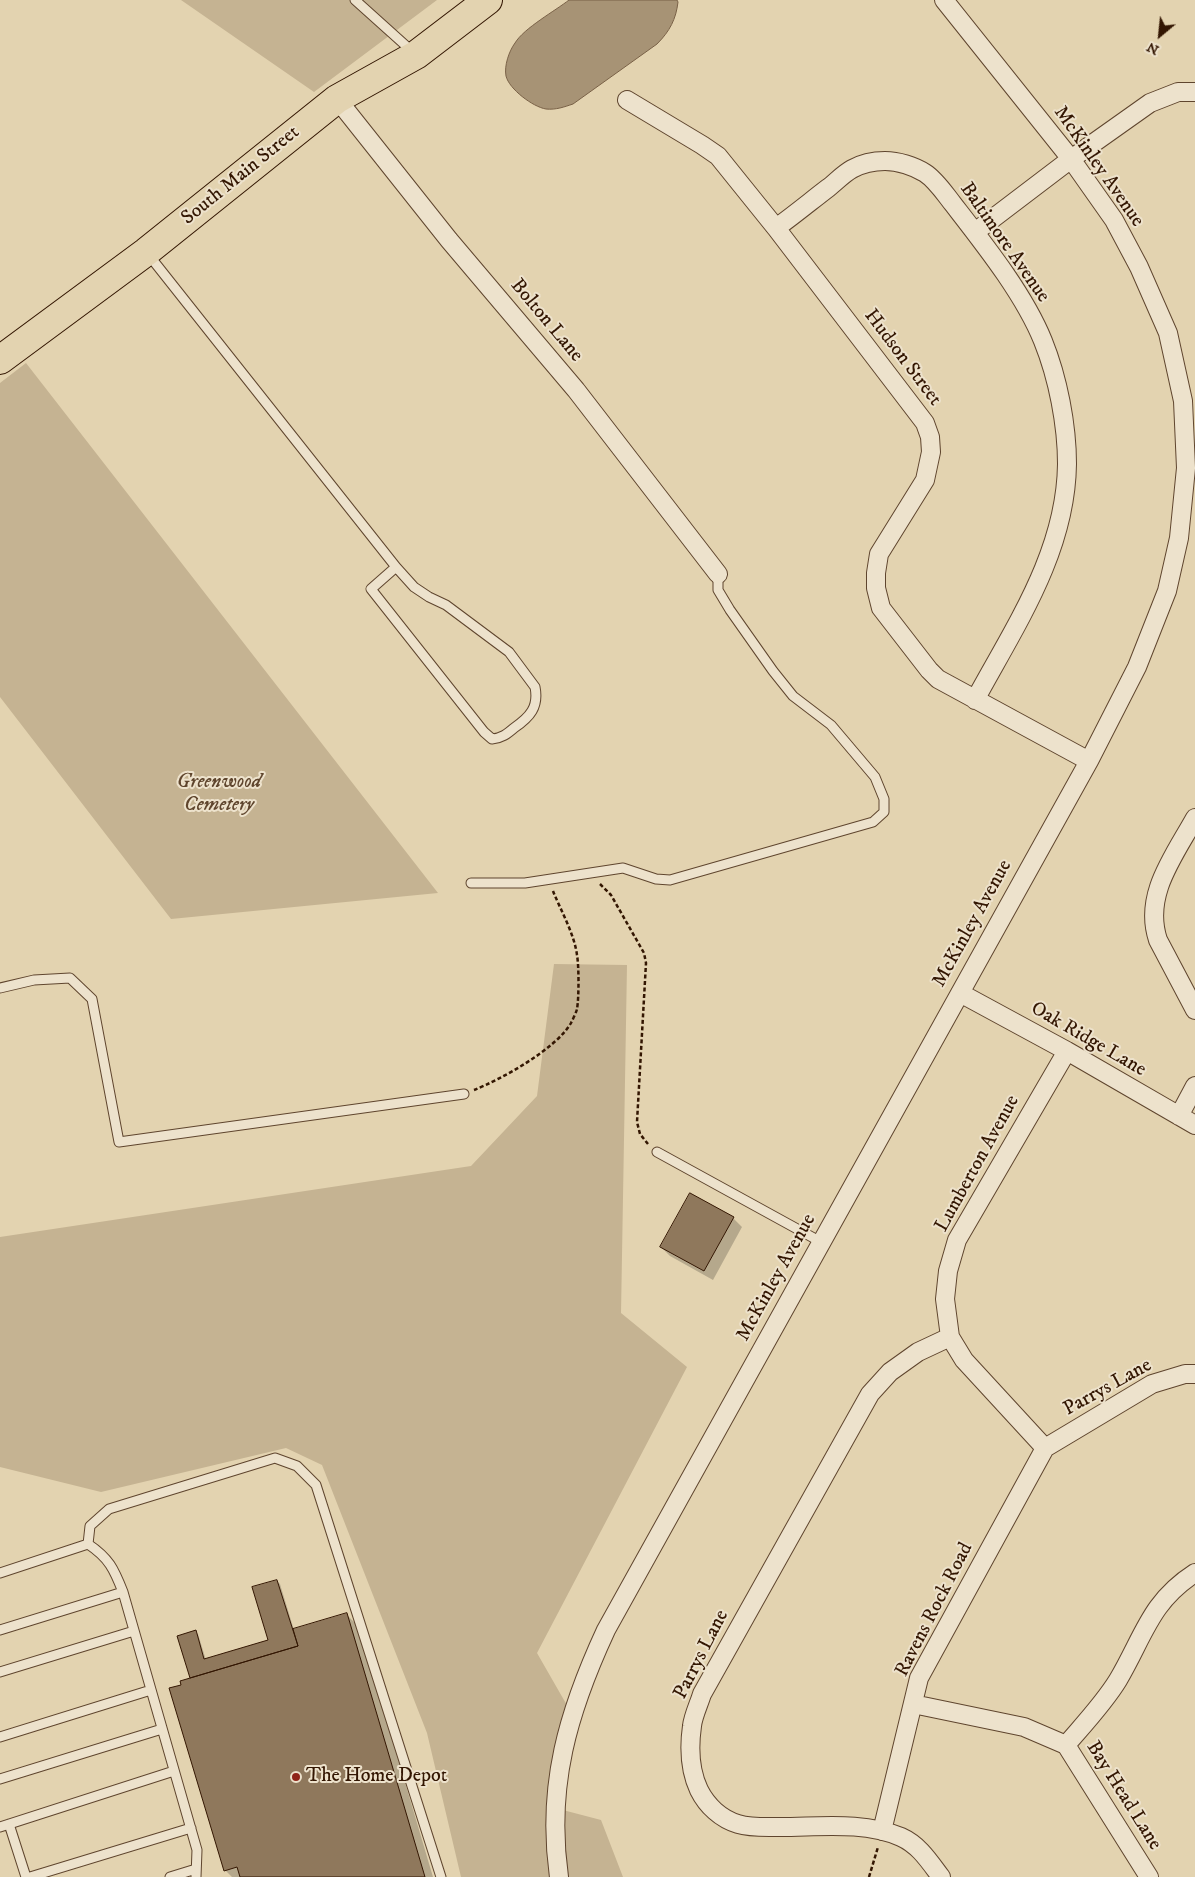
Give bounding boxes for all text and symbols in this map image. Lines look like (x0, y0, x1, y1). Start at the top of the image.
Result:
north arrow (1135, 10, 1185, 60)
text: N (1144, 38, 1162, 59)
street label: McKinley Avenue (1047, 102, 1149, 232)
street label: South Main Street (177, 121, 305, 231)
street label: Baltimore Avenue (954, 178, 1054, 308)
street label: Bolton Lane (504, 275, 588, 367)
street label: Hudson Street (858, 305, 946, 411)
park label: Greenwood Cemetery (177, 771, 261, 818)
street label: McKinley Avenue (928, 856, 1018, 992)
street label: Oak Ridge Lane (1026, 997, 1150, 1083)
street label: Lumberton Avenue (930, 1091, 1026, 1237)
street label: McKinley Avenue (732, 1210, 822, 1346)
street label: Parrys Lane (1060, 1354, 1156, 1422)
street label: Ravens Rock Road (891, 1539, 979, 1681)
street label: Parrys Lane (669, 1606, 735, 1704)
street label: Bay Head Lane (1080, 1737, 1166, 1855)
place label: The Home Depot (306, 1765, 447, 1789)
marker: The Home Depot (290, 1771, 302, 1783)

